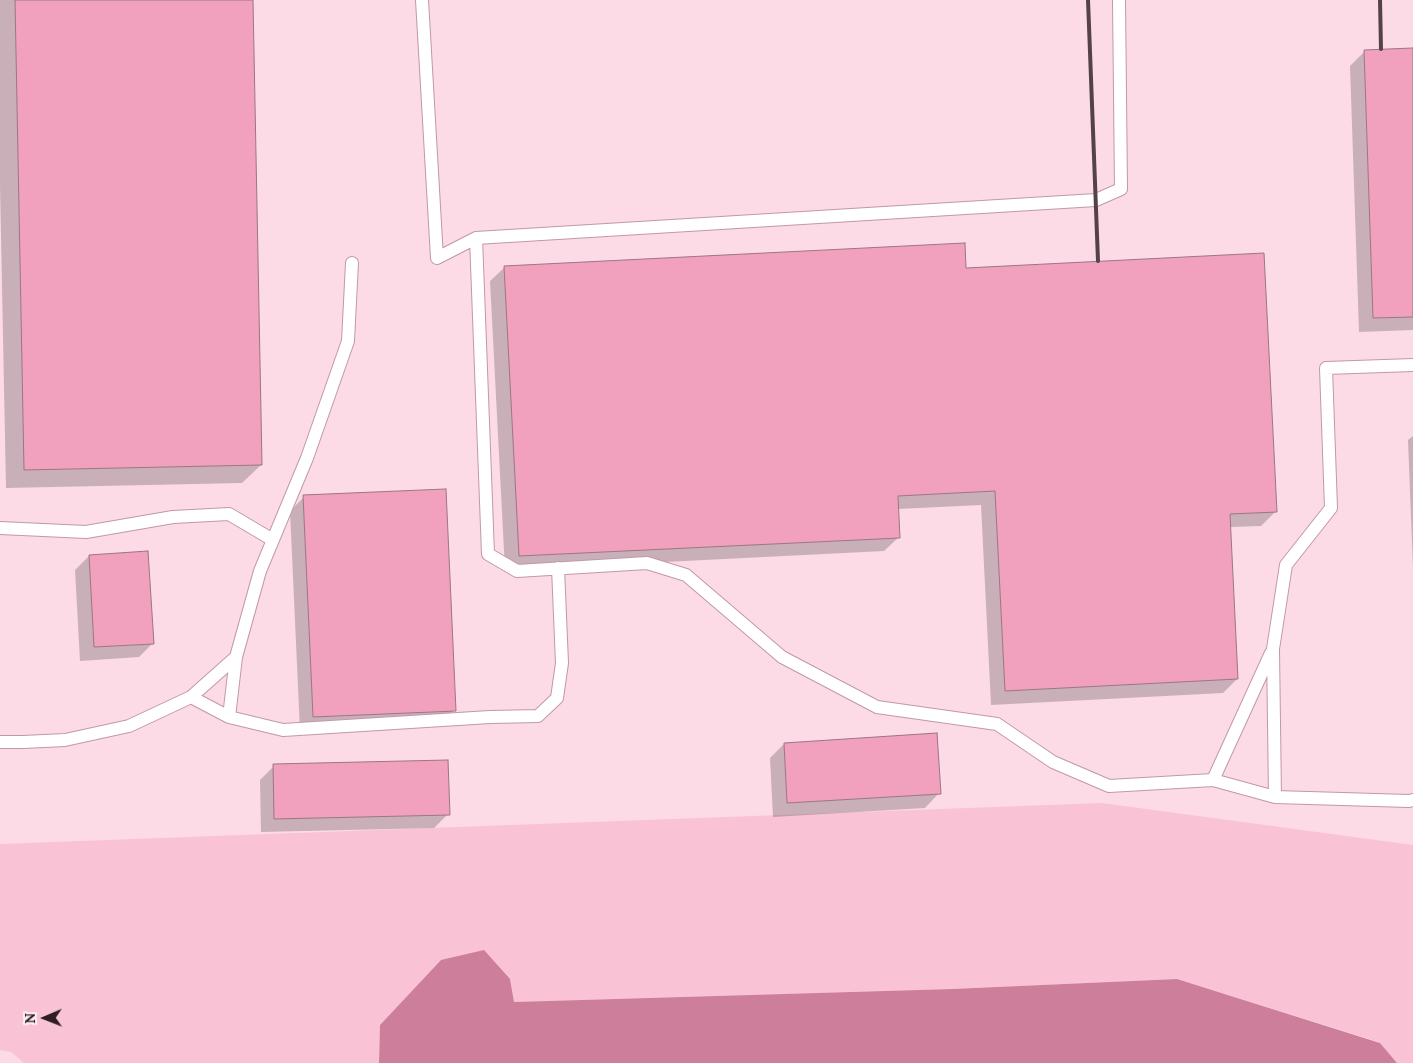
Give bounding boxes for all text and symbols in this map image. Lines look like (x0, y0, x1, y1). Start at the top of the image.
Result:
north arrow (20, 993, 70, 1043)
text: N (21, 1013, 39, 1024)

